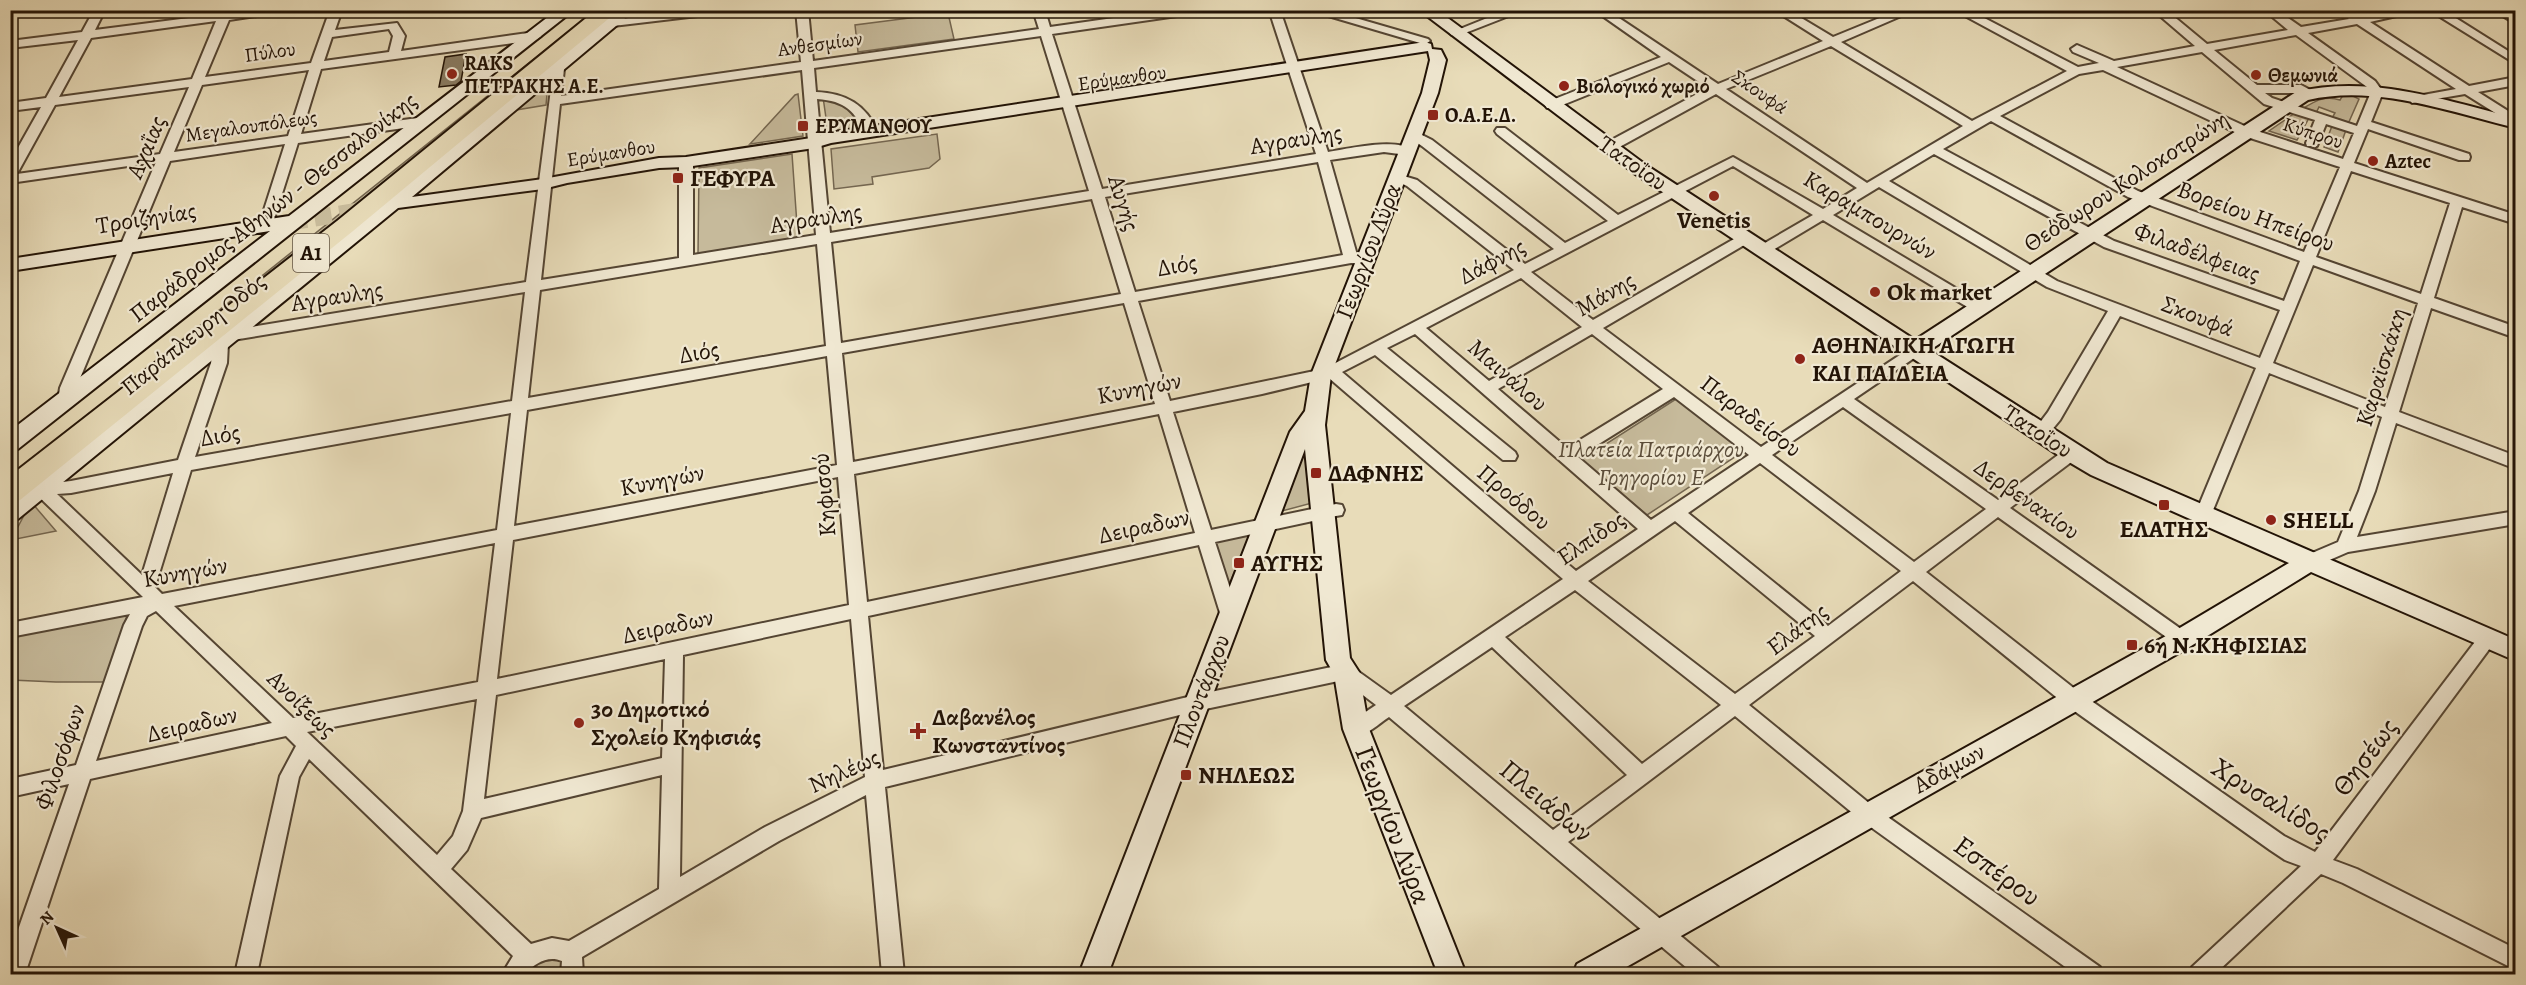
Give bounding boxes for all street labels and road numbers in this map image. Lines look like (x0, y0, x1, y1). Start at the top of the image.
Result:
street label: Ανθεσμίων (775, 25, 864, 63)
street label: Πύλου (243, 35, 297, 69)
street label: Ερύμανθου (1076, 58, 1168, 98)
street label: Σκουφά (1727, 63, 1794, 121)
street label: Παράδρομος Αθηνών - Θεσσαλονίκης (122, 84, 424, 330)
street label: Μεγαλουπόλεως (183, 103, 319, 149)
street label: Θεόδωρου Κολοκοτρώνη (2017, 103, 2235, 259)
street label: Αχαΐας (118, 111, 174, 184)
street label: Κύπρου (2279, 111, 2347, 155)
street label: Αγραυλης (1247, 116, 1344, 162)
street label: Τατοΐου (1592, 128, 1674, 198)
street label: Ερύμανθου (565, 133, 657, 173)
street label: Καραμπουρνών (1797, 163, 1943, 267)
street label: Αυγής (1100, 170, 1148, 235)
street label: Βορείου Ηπείρου (2173, 173, 2339, 259)
street label: Γεωργίου Λύρα (1327, 179, 1409, 323)
street label: Τροιζηνίας (94, 194, 198, 242)
street label: Αγραυλης (767, 195, 864, 241)
street label: Φιλαδέλφειας (2129, 214, 2265, 290)
street label: Δάφνης (1453, 230, 1531, 292)
road number: Α1 (293, 234, 329, 272)
street label: Διός (1155, 246, 1199, 284)
street label: Μάνης (1569, 264, 1641, 324)
street label: Παράπλευρη Οδός (114, 265, 272, 403)
street label: Αγραυλης (288, 273, 385, 319)
street label: Σκουφά (2157, 288, 2239, 344)
street label: Καραϊσκάκη (2348, 304, 2414, 430)
street label: Μαινάλου (1461, 331, 1555, 419)
street label: Διός (677, 333, 721, 371)
street label: Κυνηγών (1094, 364, 1184, 412)
street label: Παραδείσου (1694, 367, 1808, 465)
street label: Τατοΐου (1997, 397, 2079, 465)
street label: Διός (198, 416, 242, 454)
street label: Δερβενακίου (1968, 451, 2086, 547)
street label: Κηφισού (804, 452, 844, 538)
street label: Κυνηγών (617, 456, 707, 504)
street label: Προόδου (1470, 457, 1558, 537)
street label: Δειραδων (1096, 501, 1193, 551)
street label: Ελπίδος (1550, 503, 1632, 573)
street label: Κυνηγών (140, 549, 230, 595)
street label: Ελάτης (1760, 595, 1834, 663)
street label: Δειραδων (620, 601, 717, 651)
street label: Πλουτάρχου (1165, 630, 1237, 752)
street label: Ανοίξεως (260, 662, 344, 745)
street label: Δειραδων (144, 698, 241, 750)
street label: Φιλοσόφων (27, 700, 93, 814)
street label: Θησέως (2323, 710, 2407, 804)
street label: Αδάμων (1907, 735, 1991, 801)
street label: Γεωργίου Λύρα (1345, 740, 1441, 910)
street label: Νηλέως (803, 741, 885, 801)
street label: Χρυσαλίδος (2204, 749, 2338, 851)
street label: Πλειάδων (1491, 751, 1601, 851)
street label: Εσπέρου (1946, 827, 2048, 915)

